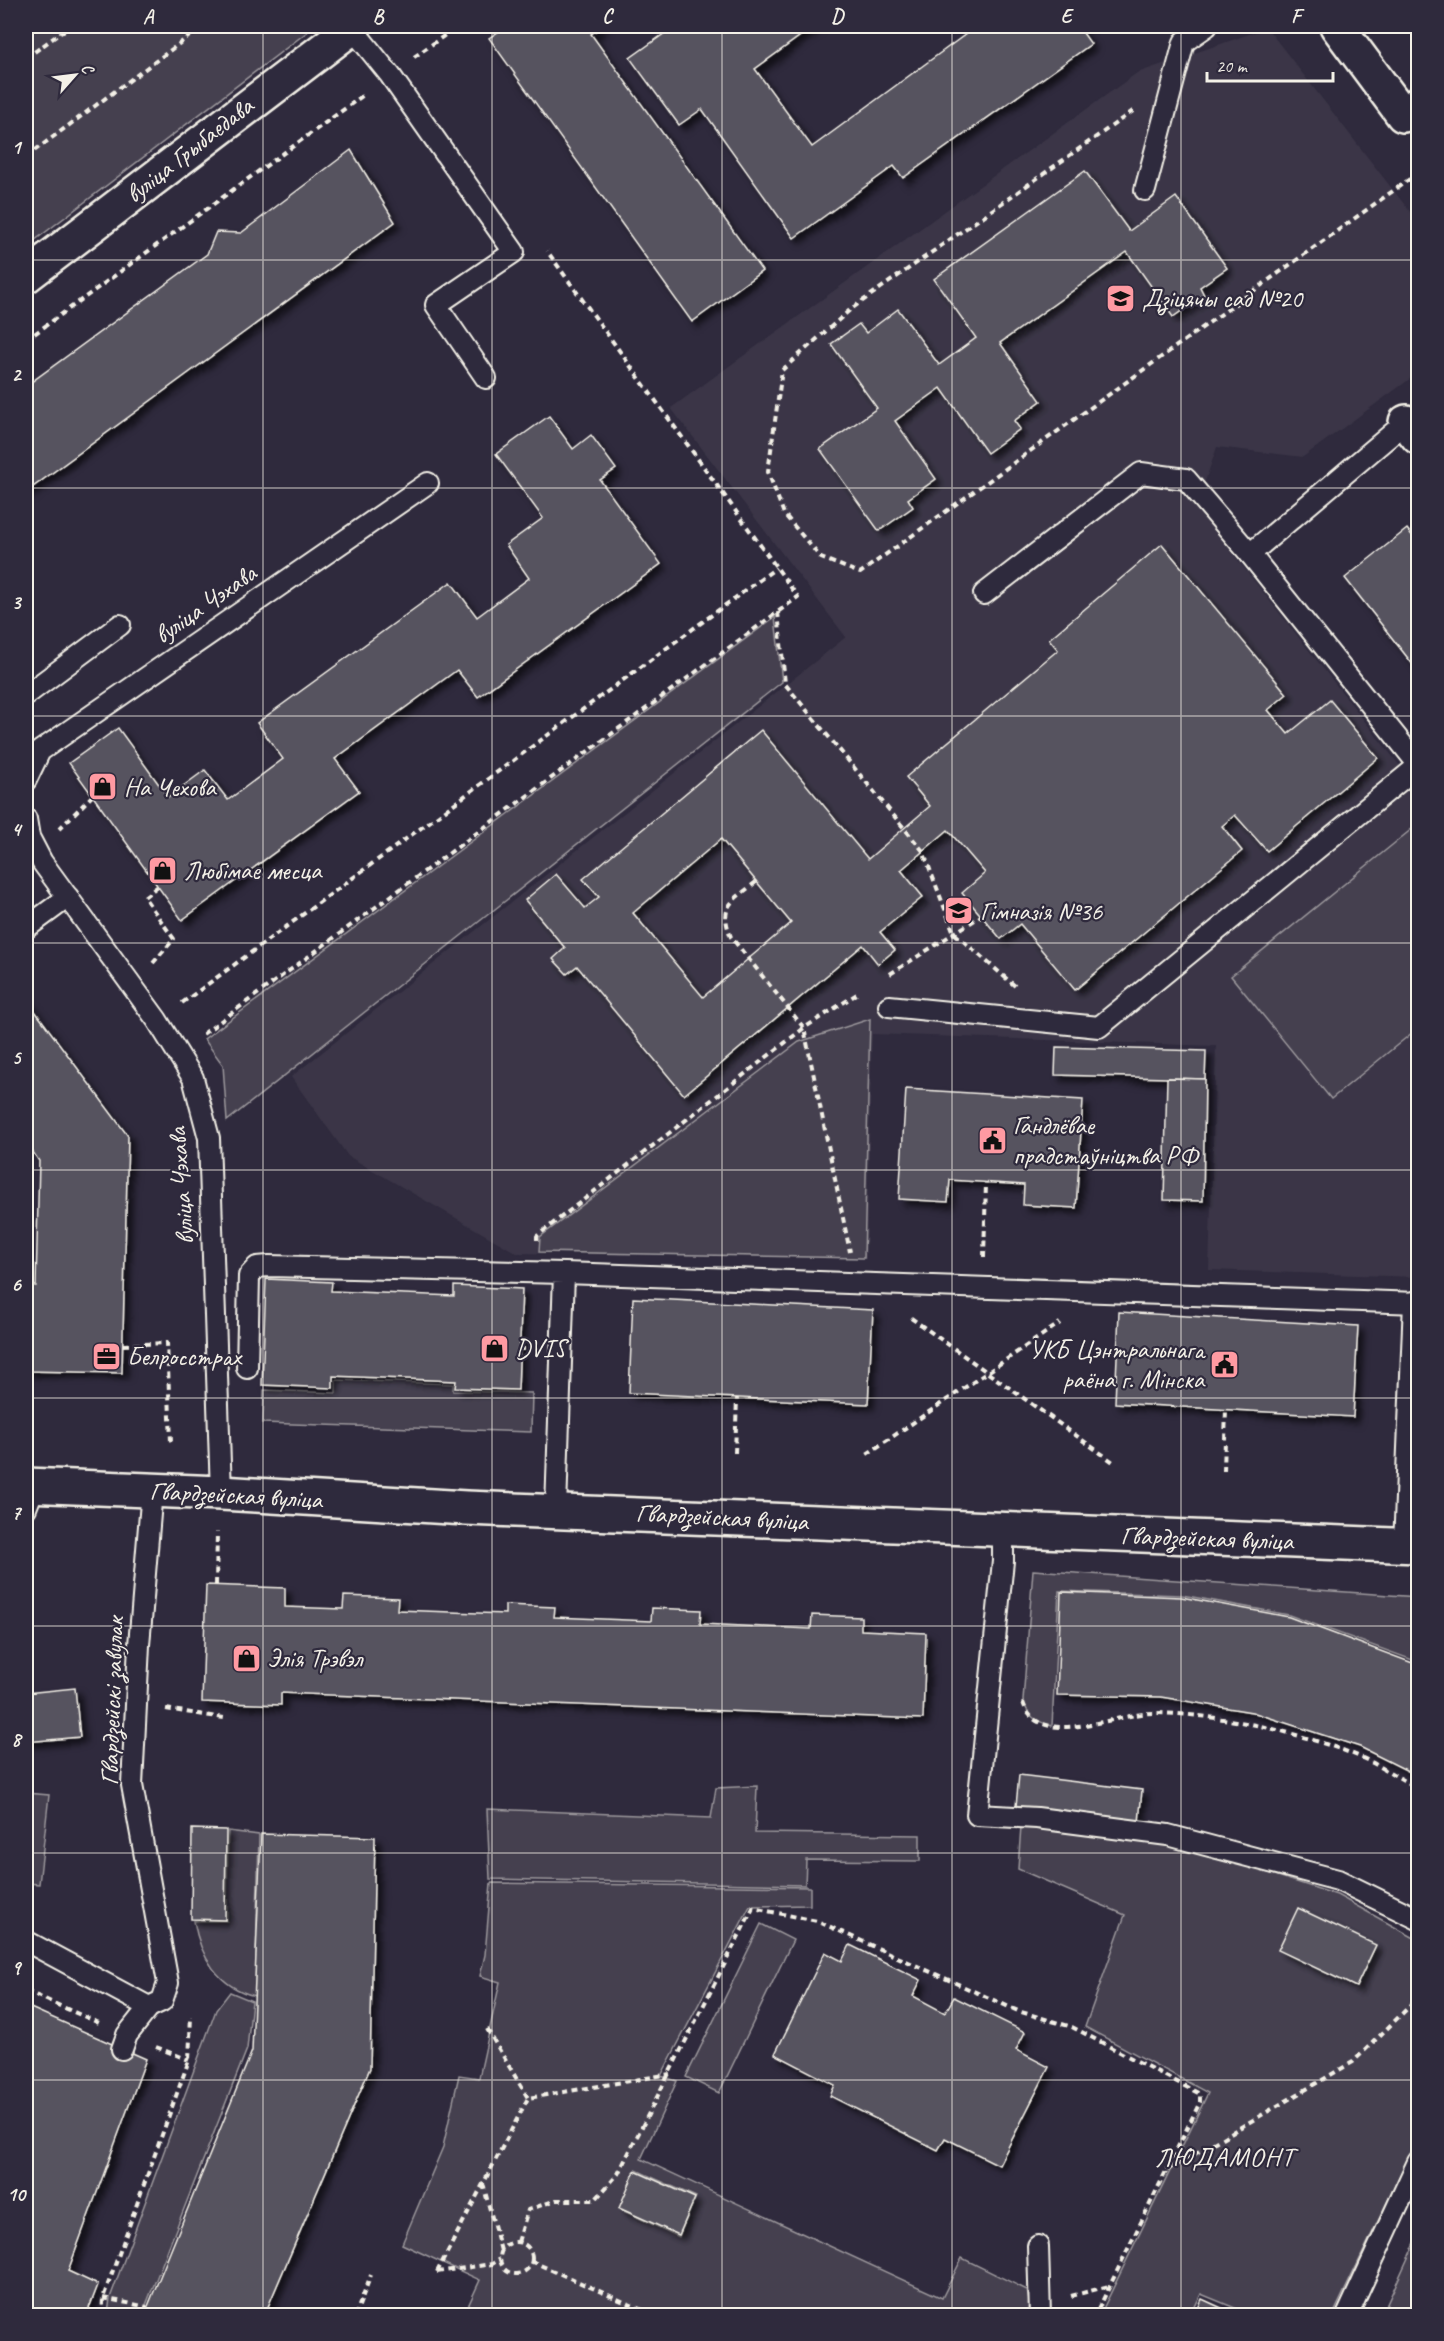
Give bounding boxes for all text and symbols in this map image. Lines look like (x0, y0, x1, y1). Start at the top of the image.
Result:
text: A (143, 4, 155, 29)
text: B (373, 4, 385, 29)
text: C (602, 4, 614, 29)
text: D (831, 4, 845, 29)
text: E (1061, 4, 1075, 29)
text: F (1291, 4, 1305, 29)
north arrow (45, 45, 105, 105)
scale bar (1207, 45, 1333, 83)
text: 20 m (1216, 55, 1249, 77)
text: С (77, 60, 99, 78)
street label: вуліца Грыбаедава (118, 89, 261, 210)
text: 1 (12, 135, 23, 160)
school or university icon: Дзіцячы сад №20 (1105, 282, 1137, 314)
place label: Дзіцячы сад №20 (1142, 282, 1305, 316)
text: 2 (12, 362, 23, 387)
street label: вуліца Чэхава (147, 556, 264, 651)
text: 3 (12, 590, 23, 615)
shop icon: На Чехова (87, 771, 119, 803)
place label: На Чехова (124, 771, 217, 804)
text: 4 (12, 817, 24, 842)
shop icon: Любімае месца (147, 854, 179, 886)
place label: Любімае месца (184, 854, 323, 887)
school or university icon: Гімназія №36 (943, 895, 975, 927)
place label: Гімназія №36 (980, 895, 1104, 928)
text: 5 (12, 1045, 23, 1070)
place label: Гандлёвае прадстаўніцтва РФ (1013, 1109, 1200, 1172)
public building icon: Гандлёвае прадстаўніцтва РФ (976, 1124, 1008, 1156)
street label: вуліца Чэхава (160, 1125, 202, 1246)
text: 6 (11, 1272, 22, 1297)
shop icon: DVIS (478, 1332, 510, 1364)
place label: DVIS (515, 1332, 570, 1365)
place label: УКБ Цэнтральнага раёна г. Мінска (1029, 1333, 1206, 1396)
office icon: Белросстрах (90, 1340, 122, 1372)
place label: Белросстрах (127, 1340, 243, 1373)
public building icon: УКБ Цэнтральнага раёна г. Мінска (1209, 1348, 1241, 1380)
street label: Гвардзейская вуліца (149, 1474, 325, 1517)
street label: Гвардзейская вуліца (635, 1496, 811, 1539)
text: 7 (12, 1500, 23, 1525)
street label: Гвардзейская вуліца (1120, 1518, 1295, 1559)
street label: Гвардзейскі завулак (93, 1614, 133, 1786)
shop icon: Элія Трэвэл (230, 1642, 262, 1674)
place label: Элія Трэвэл (267, 1642, 364, 1675)
text: 8 (12, 1727, 24, 1752)
text: 9 (12, 1955, 23, 1980)
district label: ЛЮДАМОНТ (1155, 2140, 1299, 2174)
text: 10 (7, 2182, 27, 2207)

